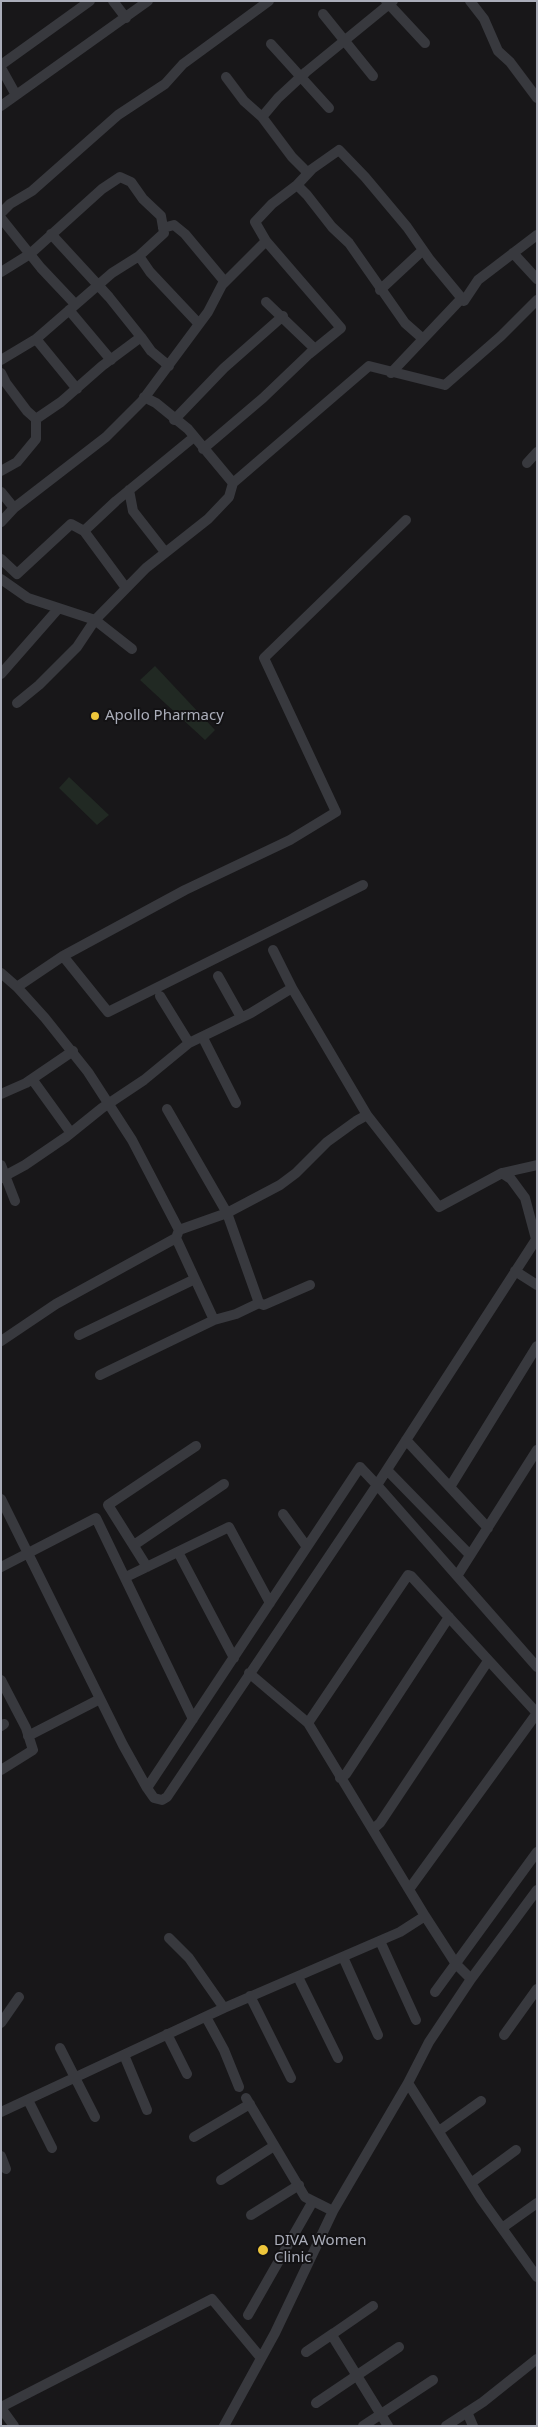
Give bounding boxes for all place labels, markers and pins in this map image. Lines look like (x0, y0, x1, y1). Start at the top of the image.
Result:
place label: Apollo Pharmacy (105, 707, 224, 725)
marker: Apollo Pharmacy (89, 710, 101, 722)
place label: DIVA Women Clinic (274, 2232, 366, 2267)
marker: DIVA Women Clinic (256, 2243, 270, 2257)

